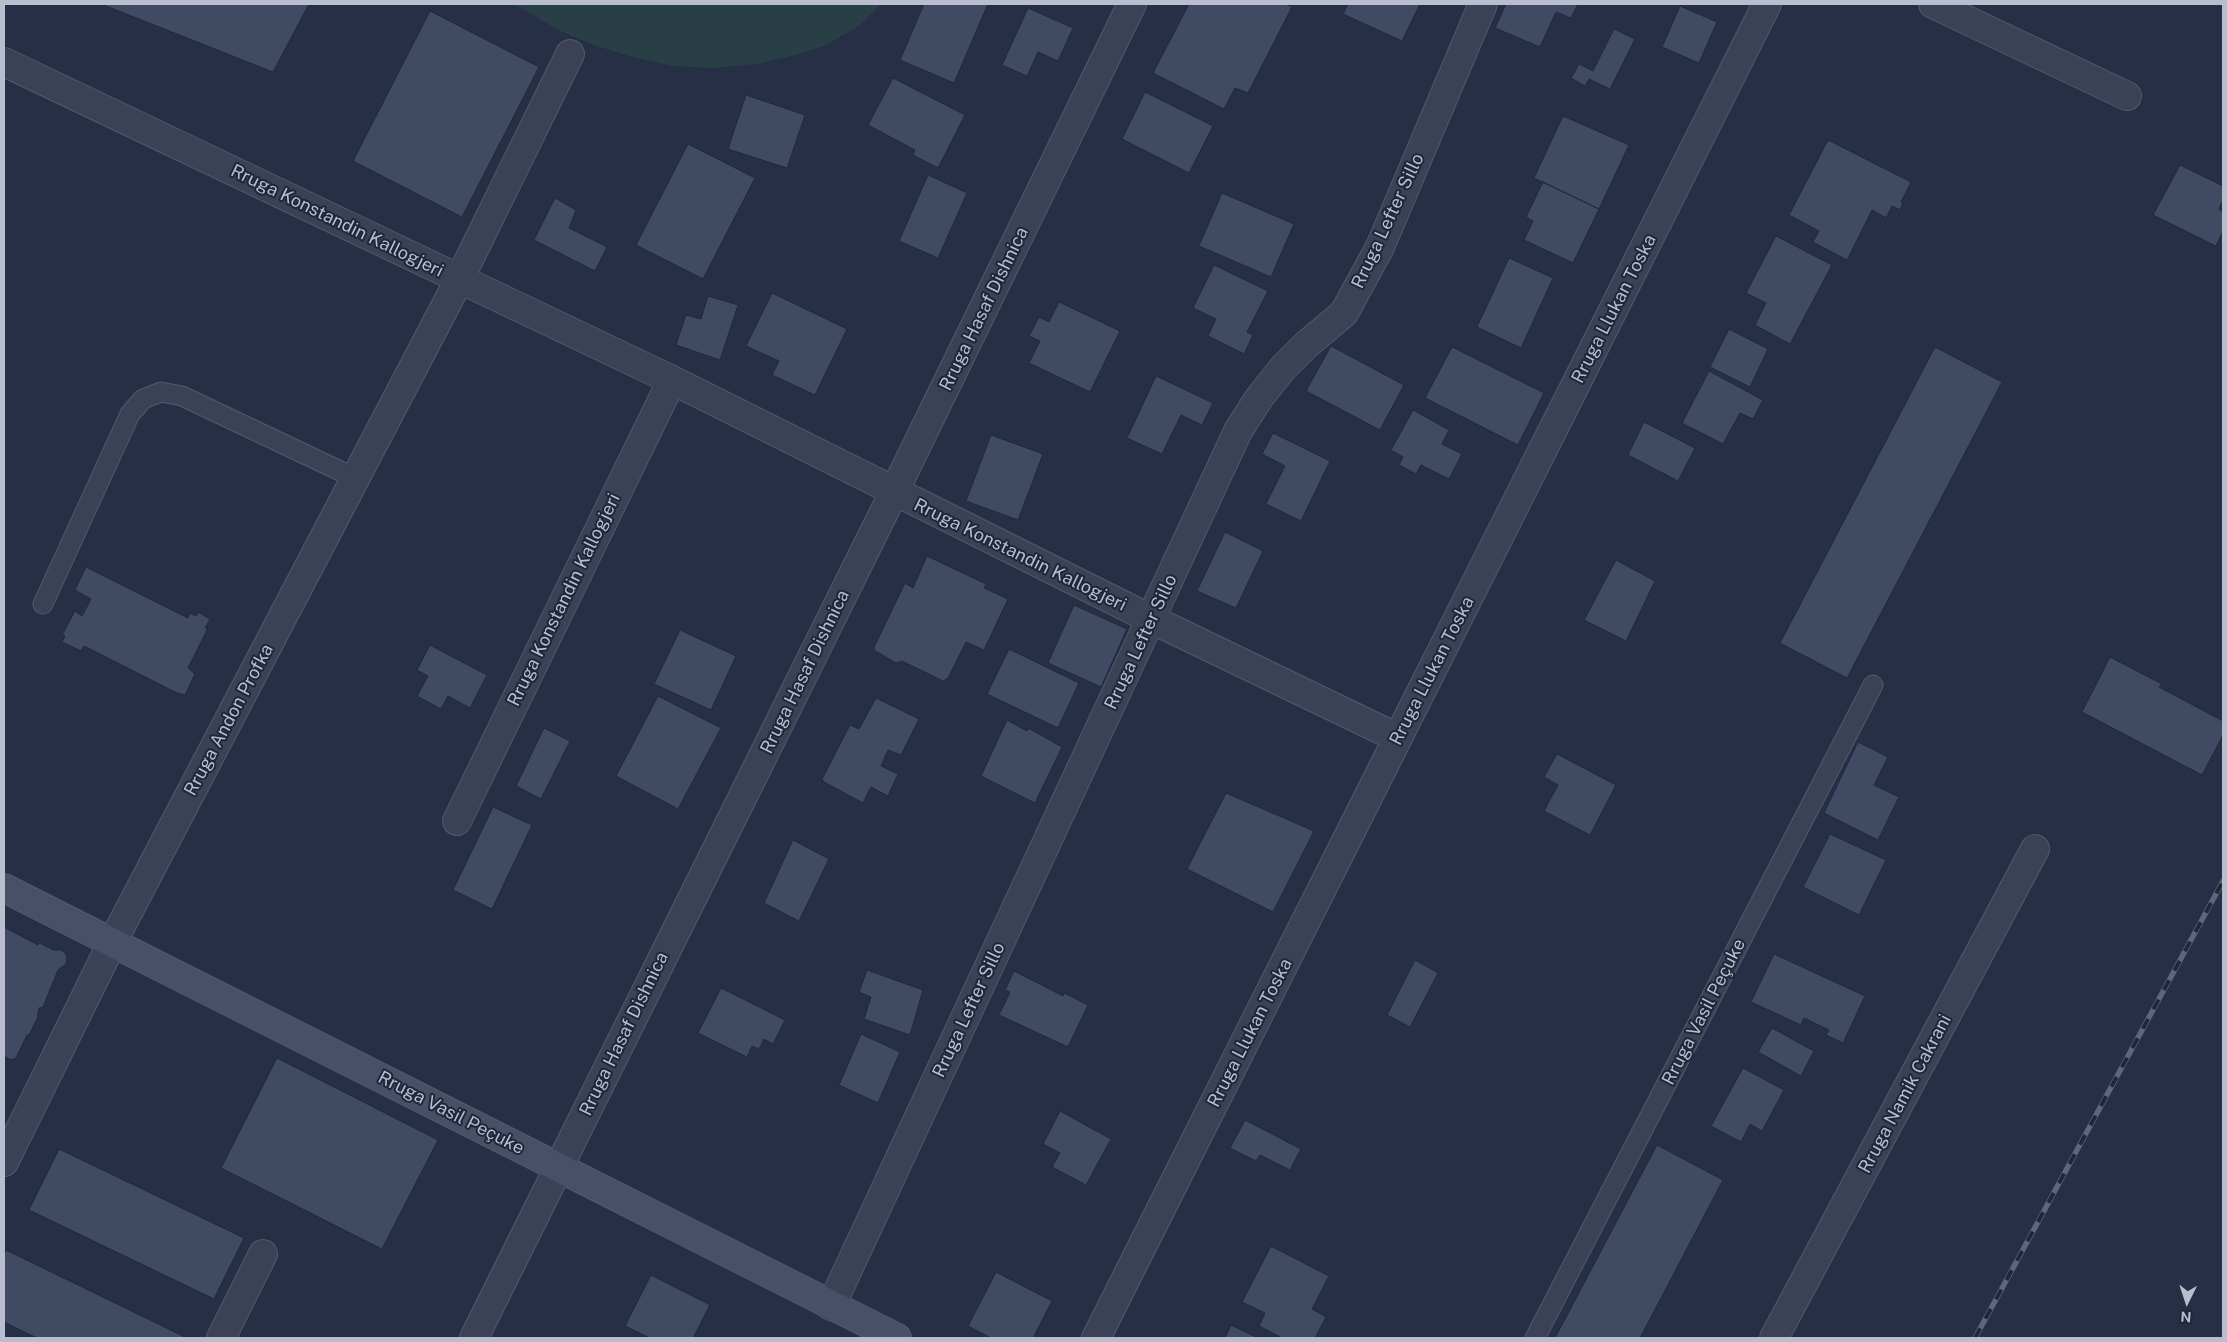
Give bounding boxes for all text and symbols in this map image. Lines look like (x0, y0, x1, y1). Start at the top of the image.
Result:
street label: Rruga Lefter Sillo (1347, 150, 1429, 292)
street label: Rruga Konstandin Kallogjeri (227, 160, 447, 282)
street label: Rruga Hasaf Dishnica (935, 224, 1033, 394)
street label: Rruga Llukan Toska (1567, 231, 1661, 387)
street label: Rruga Konstandin Kallogjeri (503, 490, 625, 710)
street label: Rruga Konstandin Kallogjeri (910, 494, 1130, 616)
street label: Rruga Lefter Sillo (1100, 571, 1182, 713)
street label: Rruga Hasaf Dishnica (756, 587, 854, 757)
street label: Rruga Llukan Toska (1385, 593, 1479, 749)
street label: Rruga Andon Profka (180, 640, 278, 800)
street label: Rruga Vasil Peçuke (1658, 935, 1750, 1089)
street label: Rruga Lefter Sillo (928, 939, 1010, 1081)
street label: Rruga Hasaf Dishnica (575, 949, 673, 1119)
street label: Rruga Llukan Toska (1203, 955, 1297, 1111)
street label: Rruga Namik Cakrani (1854, 1011, 1956, 1177)
street label: Rruga Vasil Peçuke (374, 1067, 528, 1159)
north arrow (2162, 1277, 2212, 1327)
text: N (2180, 1309, 2192, 1325)

